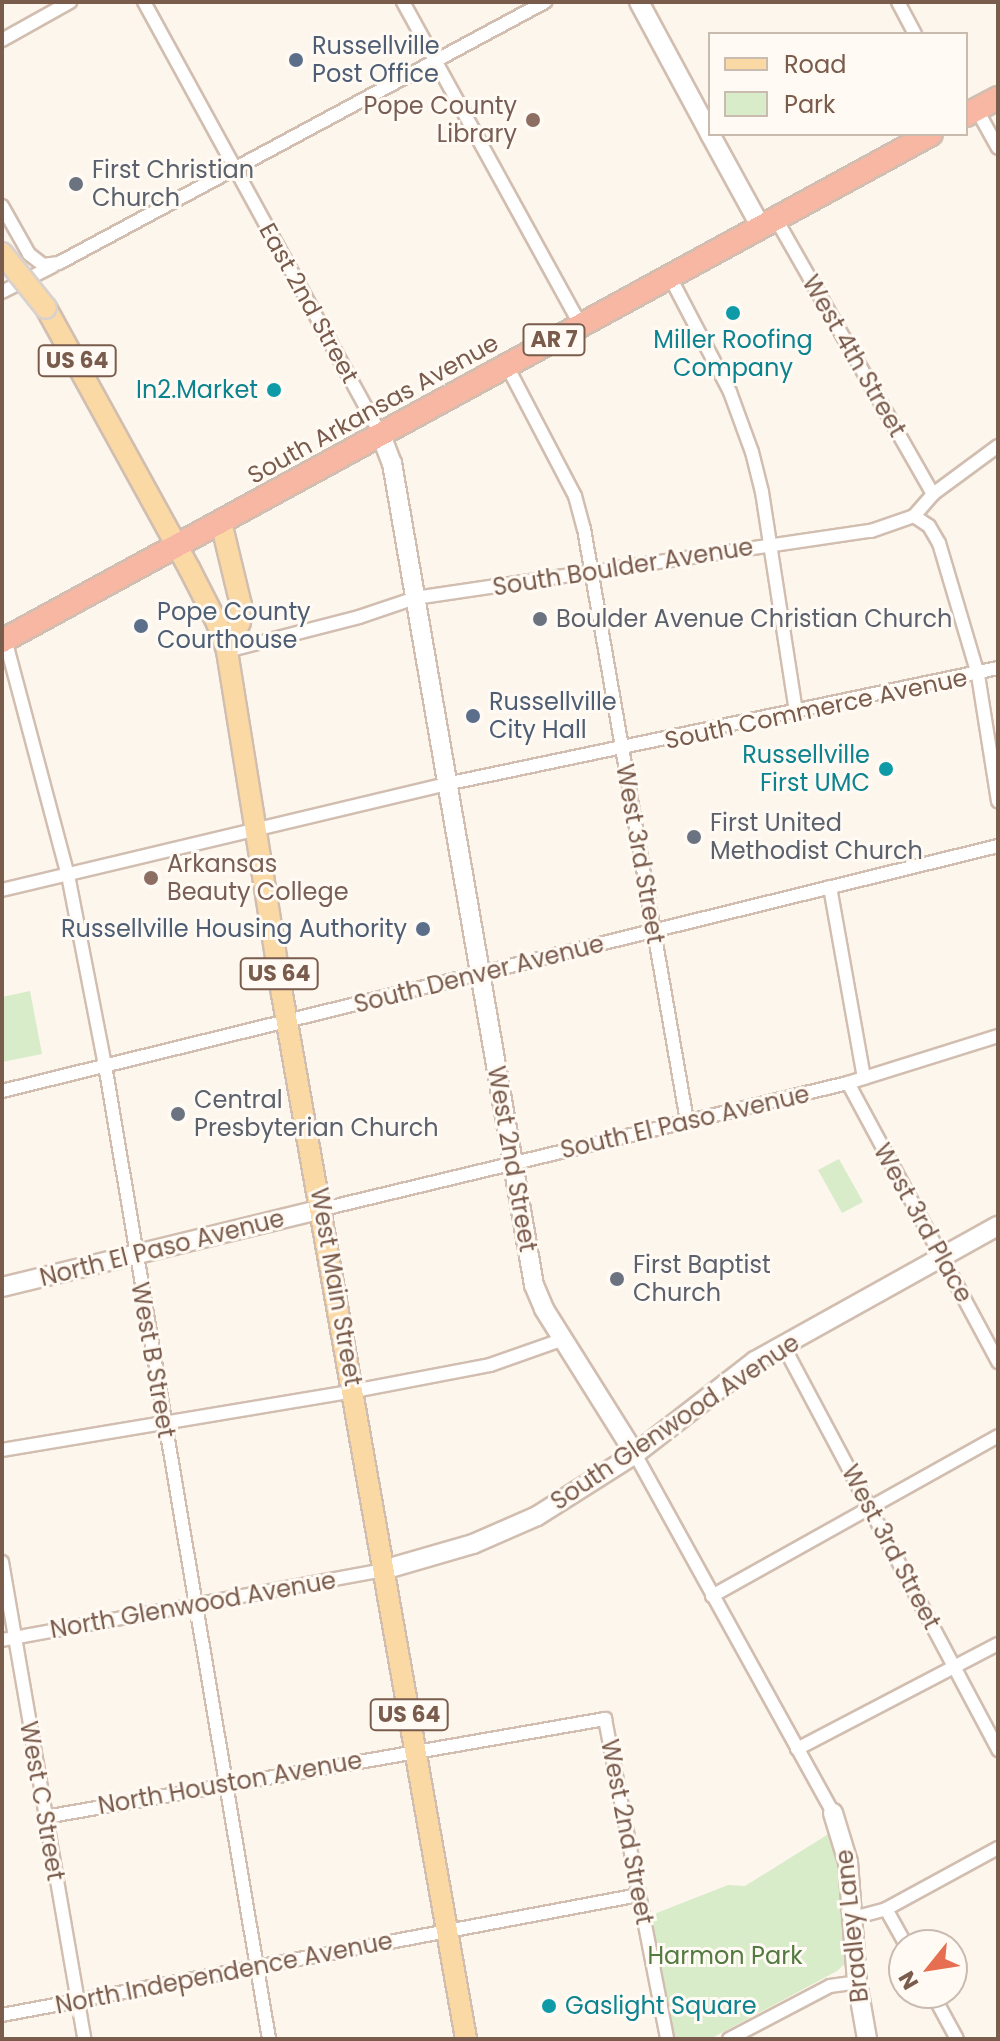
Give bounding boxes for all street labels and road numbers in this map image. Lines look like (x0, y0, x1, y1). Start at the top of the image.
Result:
street label: East 2nd Street (253, 218, 365, 388)
street label: West 4th Street (796, 270, 912, 442)
road number: AR 7 (522, 322, 586, 358)
street label: South Arkansas Avenue (243, 328, 503, 490)
road number: US 64 (37, 343, 117, 379)
street label: South Boulder Avenue (491, 532, 755, 602)
street label: South Commerce Avenue (662, 663, 970, 755)
street label: West 3rd Street (610, 762, 670, 946)
street label: South Denver Avenue (351, 929, 607, 1019)
road number: US 64 (239, 956, 319, 992)
street label: West 2nd Street (481, 1064, 543, 1254)
street label: South El Paso Avenue (558, 1079, 812, 1165)
street label: West 3rd Place (867, 1139, 979, 1307)
street label: West Main Street (304, 1186, 368, 1388)
street label: North El Paso Avenue (37, 1204, 287, 1292)
street label: West B Street (125, 1280, 181, 1440)
street label: South Glenwood Avenue (545, 1328, 805, 1516)
street label: West 3rd Street (836, 1460, 946, 1634)
street label: North Glenwood Avenue (48, 1566, 338, 1644)
road number: US 64 (369, 1697, 449, 1733)
street label: West C Street (14, 1719, 70, 1883)
street label: West 2nd Street (595, 1737, 659, 1927)
street label: North Houston Avenue (96, 1746, 364, 1820)
street label: Bradley Lane (830, 1848, 874, 2004)
street label: North Independence Avenue (53, 1926, 395, 2020)

